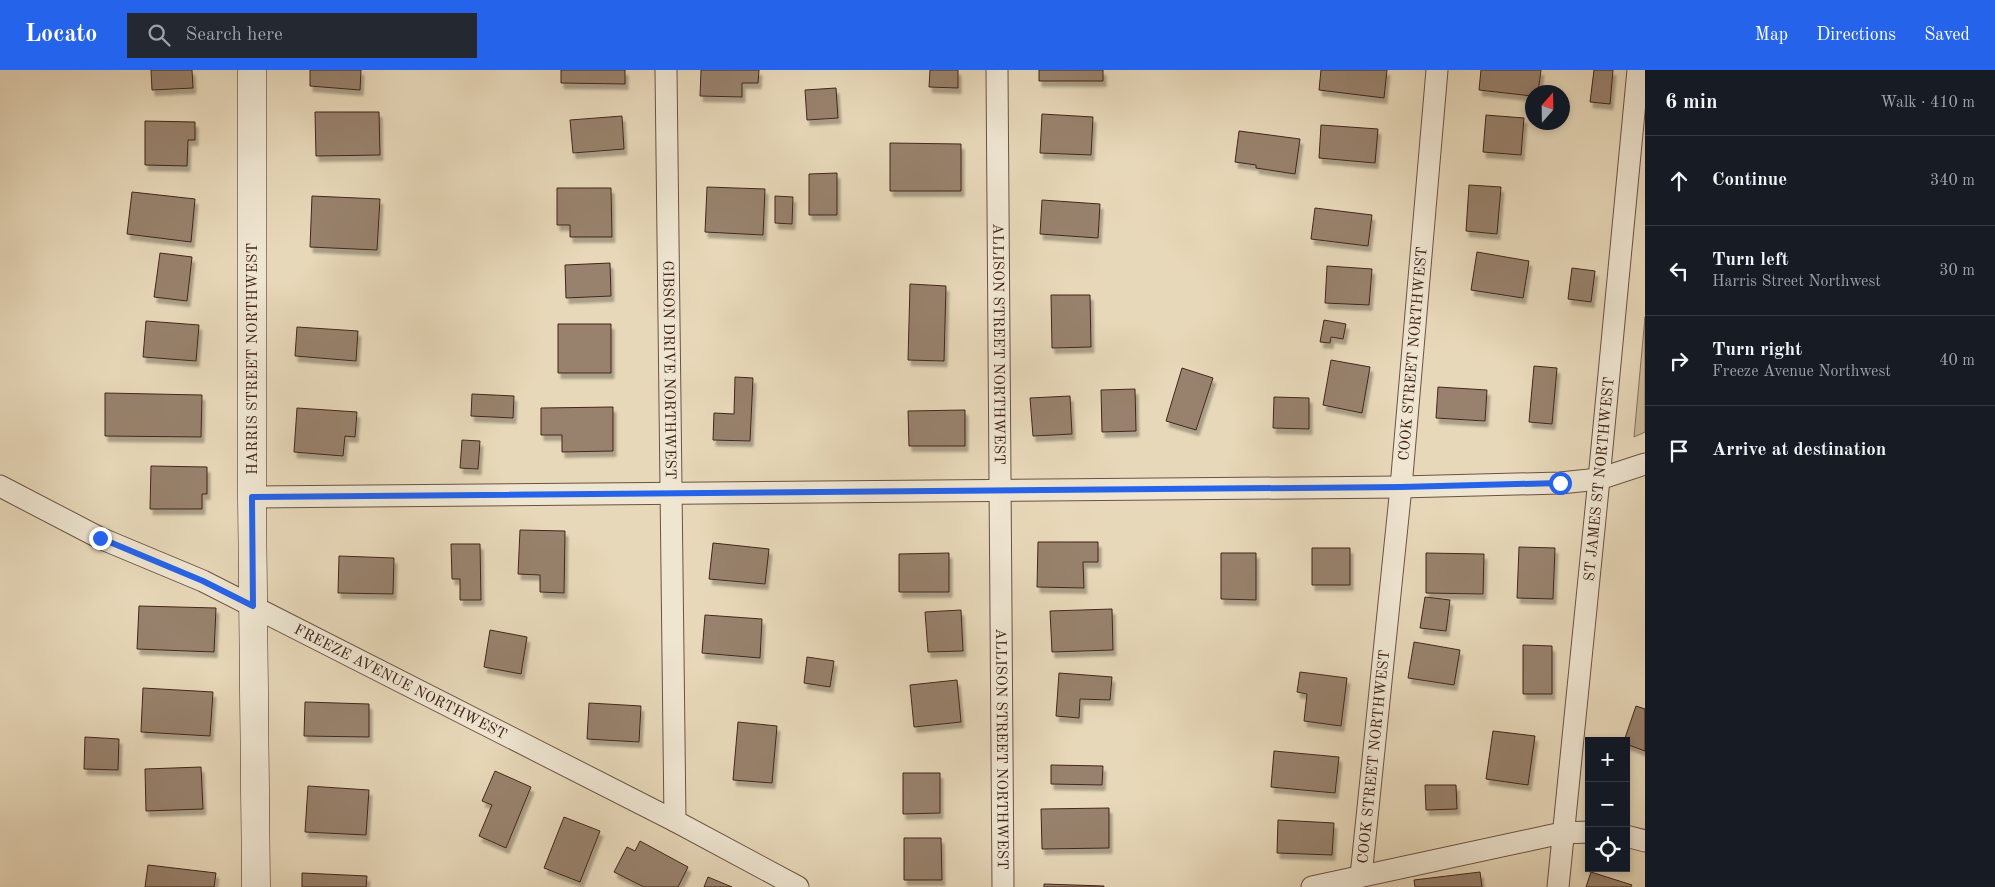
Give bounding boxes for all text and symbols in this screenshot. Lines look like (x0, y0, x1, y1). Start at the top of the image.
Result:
search box (127, 13, 477, 58)
icon: search (145, 21, 173, 49)
text: Locato (25, 23, 97, 47)
text: Search here (185, 26, 283, 45)
text: Map (1755, 26, 1788, 44)
text: Directions (1816, 26, 1896, 44)
text: Saved (1924, 26, 1970, 44)
north arrow (1525, 85, 1570, 130)
text: 6 min (1665, 92, 1718, 113)
text: Walk · 410 m (1880, 95, 1975, 111)
icon: ahead (1665, 167, 1693, 195)
text: Continue (1712, 171, 1787, 190)
text: 340 m (1930, 173, 1975, 189)
street label: ALLISON STREET NORTHWEST (989, 223, 1006, 465)
street label: HARRIS STREET NORTHWEST (246, 243, 261, 475)
street label: COOK STREET NORTHWEST (1397, 246, 1431, 461)
text: Turn left (1712, 251, 1789, 270)
icon: left (1665, 257, 1693, 285)
street label: GIBSON DRIVE NORTHWEST (659, 260, 677, 480)
text: 30 m (1939, 263, 1975, 279)
text: Harris Street Northwest (1712, 274, 1881, 290)
text: Turn right (1712, 341, 1802, 360)
icon: right (1665, 347, 1693, 375)
text: 40 m (1939, 353, 1975, 369)
text: Freeze Avenue Northwest (1712, 364, 1891, 380)
street label: ST JAMES ST NORTHWEST (1583, 376, 1618, 582)
icon: arrive (1665, 437, 1693, 465)
text: Arrive at destination (1712, 441, 1886, 460)
route start (1549, 472, 1572, 495)
route end (89, 527, 112, 550)
street label: FREEZE AVENUE NORTHWEST (291, 623, 509, 743)
street label: ALLISON STREET NORTHWEST (992, 628, 1009, 870)
street label: COOK STREET NORTHWEST (1356, 649, 1393, 864)
map controls (1585, 737, 1630, 872)
button: + (1585, 737, 1630, 782)
button: − (1585, 782, 1630, 827)
button: locate (1585, 827, 1630, 872)

